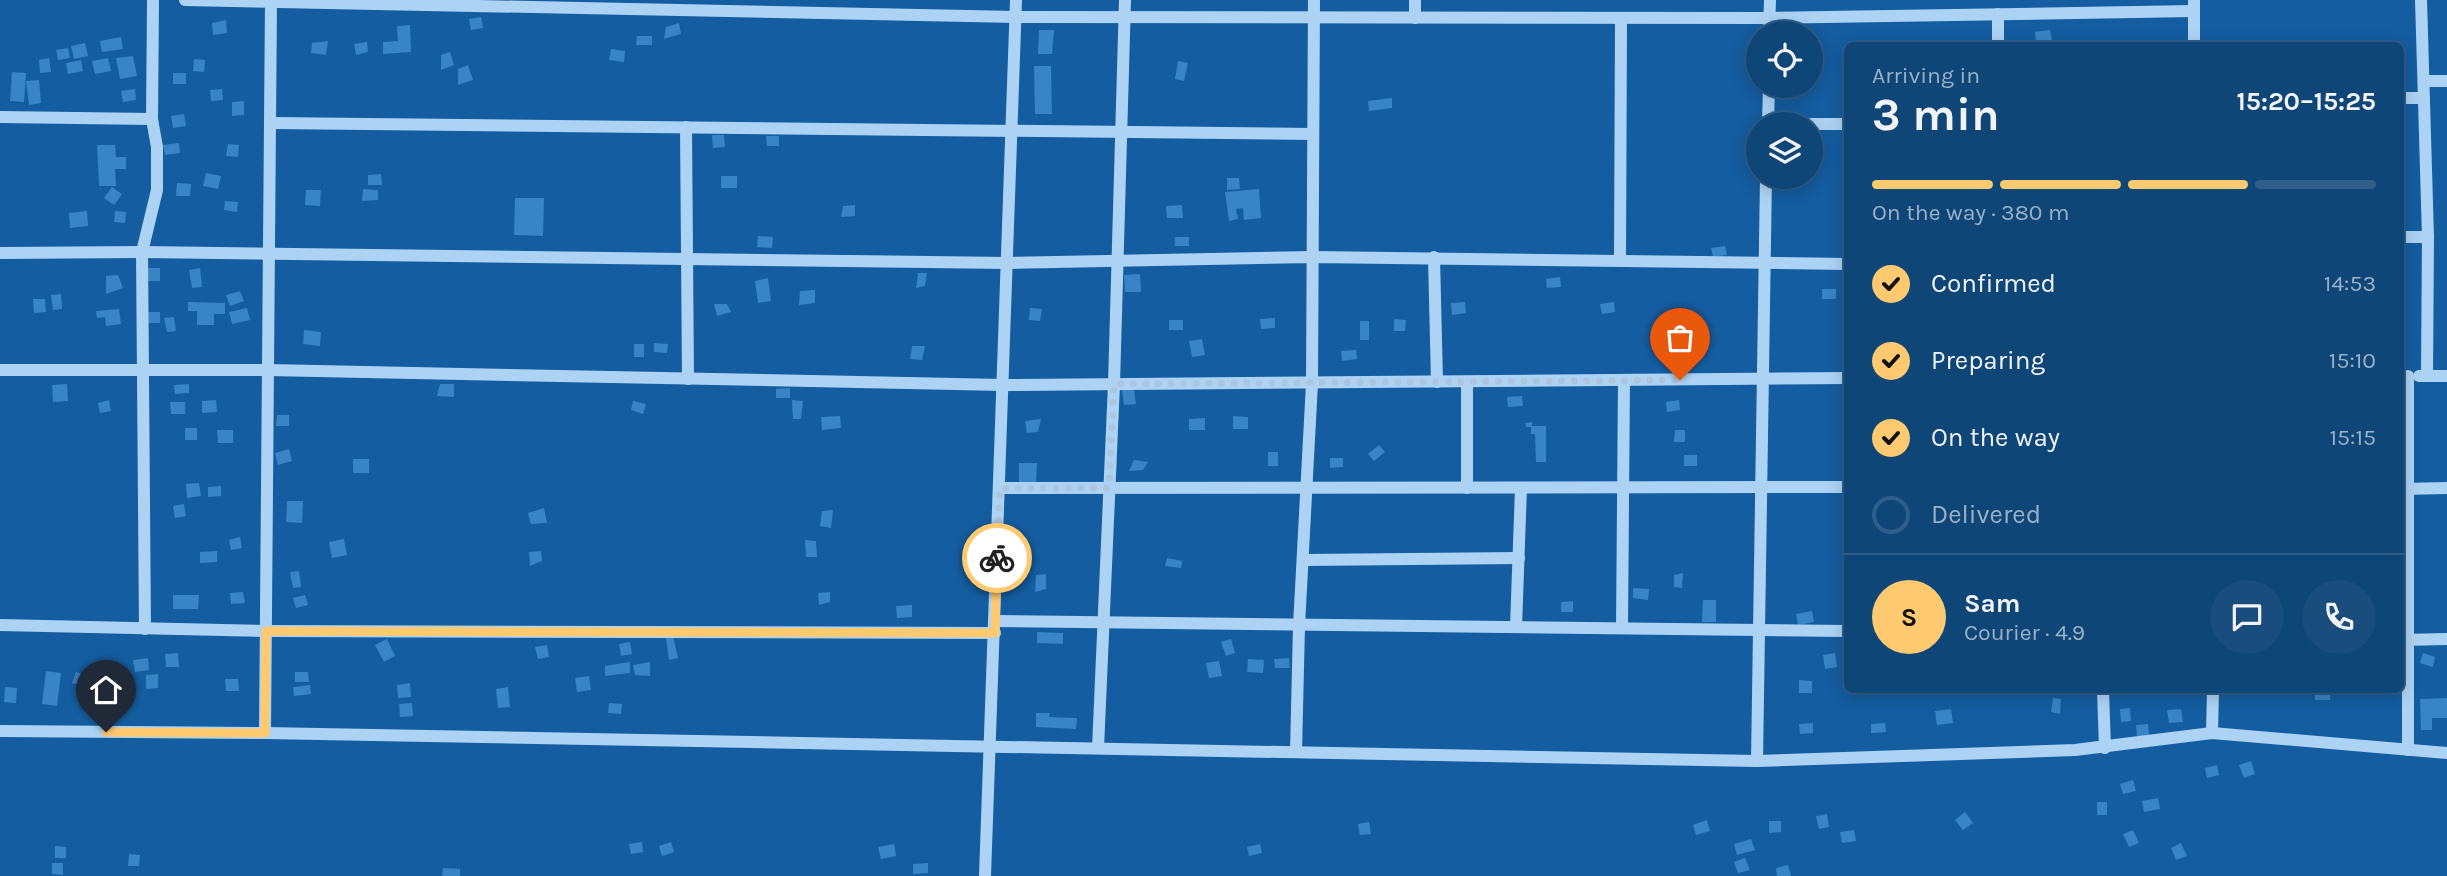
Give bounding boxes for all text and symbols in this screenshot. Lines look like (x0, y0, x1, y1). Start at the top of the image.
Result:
map controls (1746, 21, 1823, 189)
button: locate (1746, 21, 1823, 98)
text: Arriving in (1872, 62, 1980, 89)
text: 15:20–15:25 (2236, 86, 2376, 117)
text: 3 min (1872, 88, 2000, 142)
button: layers (1746, 112, 1823, 189)
text: On the way · 380 m (1872, 199, 2069, 226)
icon: check (1872, 265, 1910, 303)
text: Confirmed (1931, 268, 2056, 299)
text: 14:53 (2324, 270, 2376, 297)
pin (1650, 308, 1710, 380)
icon: bag (1661, 319, 1699, 357)
icon: check (1872, 342, 1910, 380)
text: Preparing (1931, 345, 2045, 376)
text: 15:10 (2329, 347, 2376, 374)
icon: check (1872, 419, 1910, 457)
text: On the way (1931, 422, 2060, 453)
text: 15:15 (2330, 424, 2376, 451)
text: Delivered (1931, 499, 2041, 530)
courier (962, 523, 1032, 593)
icon: bike (978, 539, 1016, 577)
button: chat (2210, 580, 2284, 654)
button: phone (2302, 580, 2376, 654)
text: Sam (1964, 588, 2020, 619)
text: S (1901, 602, 1917, 633)
text: Courier · 4.9 (1964, 619, 2085, 646)
pin (76, 660, 136, 732)
icon: home (87, 671, 125, 709)

